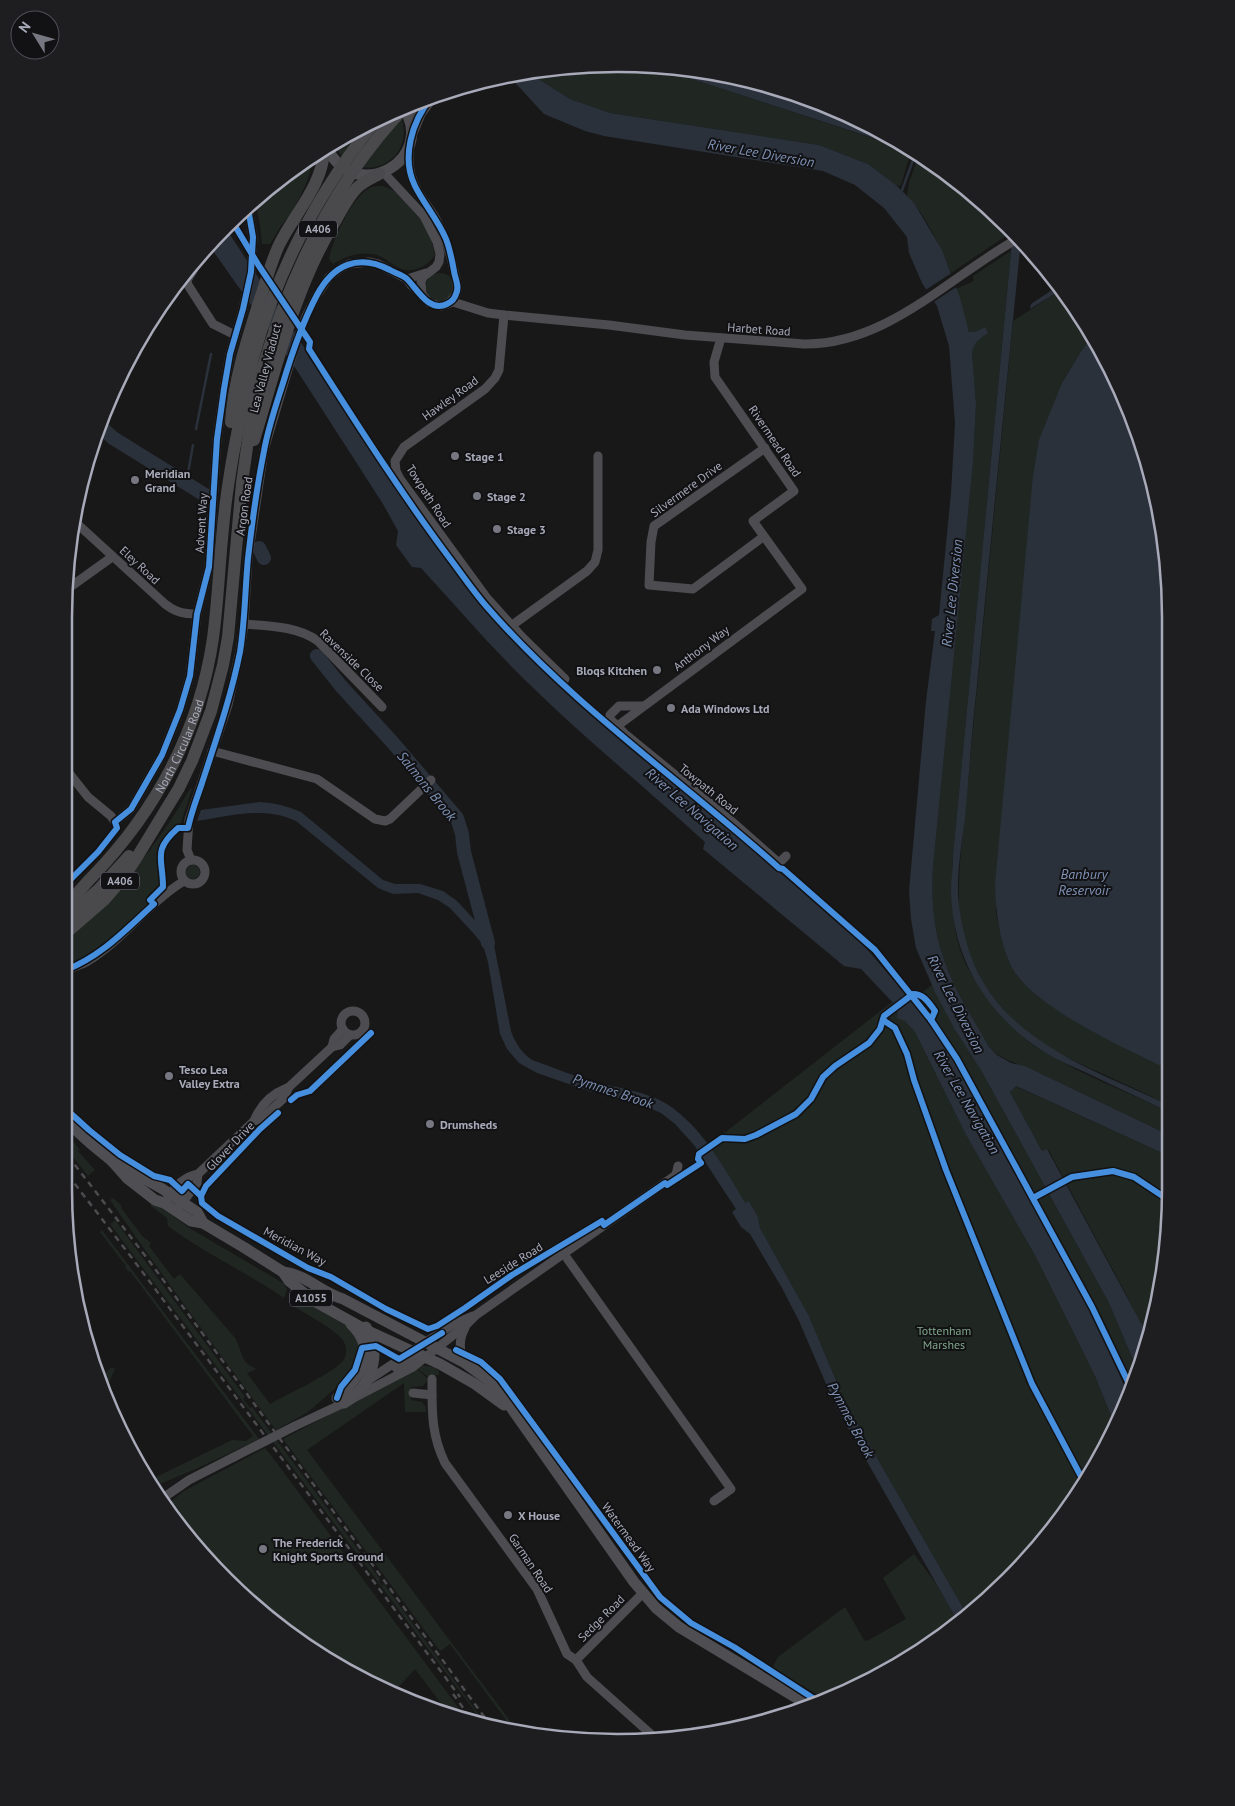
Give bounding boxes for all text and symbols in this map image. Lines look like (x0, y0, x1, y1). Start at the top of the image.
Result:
north arrow (10, 10, 60, 60)
text: N (15, 18, 35, 36)
water label: River Lee Diversion (706, 135, 816, 171)
road number: A406 (299, 220, 337, 238)
street label: Harbet Road (727, 319, 791, 339)
street label: Lea Valley Viaduct (246, 322, 284, 414)
street label: Hawley Road (419, 373, 481, 423)
street label: Rivermead Road (746, 402, 804, 480)
place label: Stage 1 (465, 449, 504, 464)
marker: Stage 1 (449, 450, 461, 462)
street label: Silvermere Drive (647, 458, 725, 520)
street label: Towpath Road (403, 462, 455, 530)
place label: Meridian Grand (145, 466, 190, 495)
marker: Meridian Grand (129, 474, 141, 486)
street label: Argon Road (232, 476, 256, 536)
place label: Stage 2 (487, 489, 526, 504)
marker: Stage 2 (471, 490, 483, 502)
street label: Advent Way (191, 492, 211, 553)
place label: Stage 3 (507, 522, 546, 537)
marker: Stage 3 (491, 523, 503, 535)
water label: River Lee Diversion (937, 538, 967, 648)
street label: Eley Road (117, 543, 163, 587)
street label: Anthony Way (670, 622, 732, 674)
street label: Ravenside Close (317, 626, 387, 694)
place label: Bloqs Kitchen (576, 663, 647, 678)
marker: Bloqs Kitchen (651, 664, 663, 676)
street label: North Circular Road (151, 697, 206, 796)
place label: Ada Windows Ltd (681, 701, 770, 716)
marker: Ada Windows Ltd (665, 702, 677, 714)
water label: Salmons Brook (393, 747, 461, 825)
street label: Towpath Road (676, 761, 742, 817)
water label: River Lee Navigation (642, 764, 742, 854)
water label: Banbury Reservoir (1058, 865, 1111, 899)
road number: A406 (101, 872, 139, 889)
water label: River Lee Diversion (923, 952, 989, 1056)
water label: River Lee Navigation (930, 1047, 1004, 1157)
place label: Tesco Lea Valley Extra (178, 1062, 240, 1091)
marker: Tesco Lea Valley Extra (163, 1070, 175, 1082)
water label: Pymmes Brook (571, 1070, 656, 1113)
place label: Drumsheds (440, 1117, 497, 1132)
street label: Glover Drive (203, 1118, 257, 1174)
marker: Drumsheds (424, 1118, 436, 1130)
street label: Meridian Way (261, 1223, 329, 1269)
street label: Leeside Road (481, 1239, 545, 1287)
road number: A1055 (290, 1290, 332, 1306)
park label: Tottenham Marshes (917, 1323, 971, 1352)
water label: Pymmes Brook (823, 1379, 879, 1462)
street label: Watermead Way (599, 1500, 659, 1575)
place label: X House (518, 1508, 560, 1523)
marker: X House (502, 1509, 514, 1521)
street label: Garman Road (506, 1531, 556, 1595)
place label: The Frederick Knight Sports Ground (273, 1535, 384, 1564)
marker: The Frederick Knight Sports Ground (257, 1543, 269, 1555)
street label: Sedge Road (574, 1591, 628, 1645)

